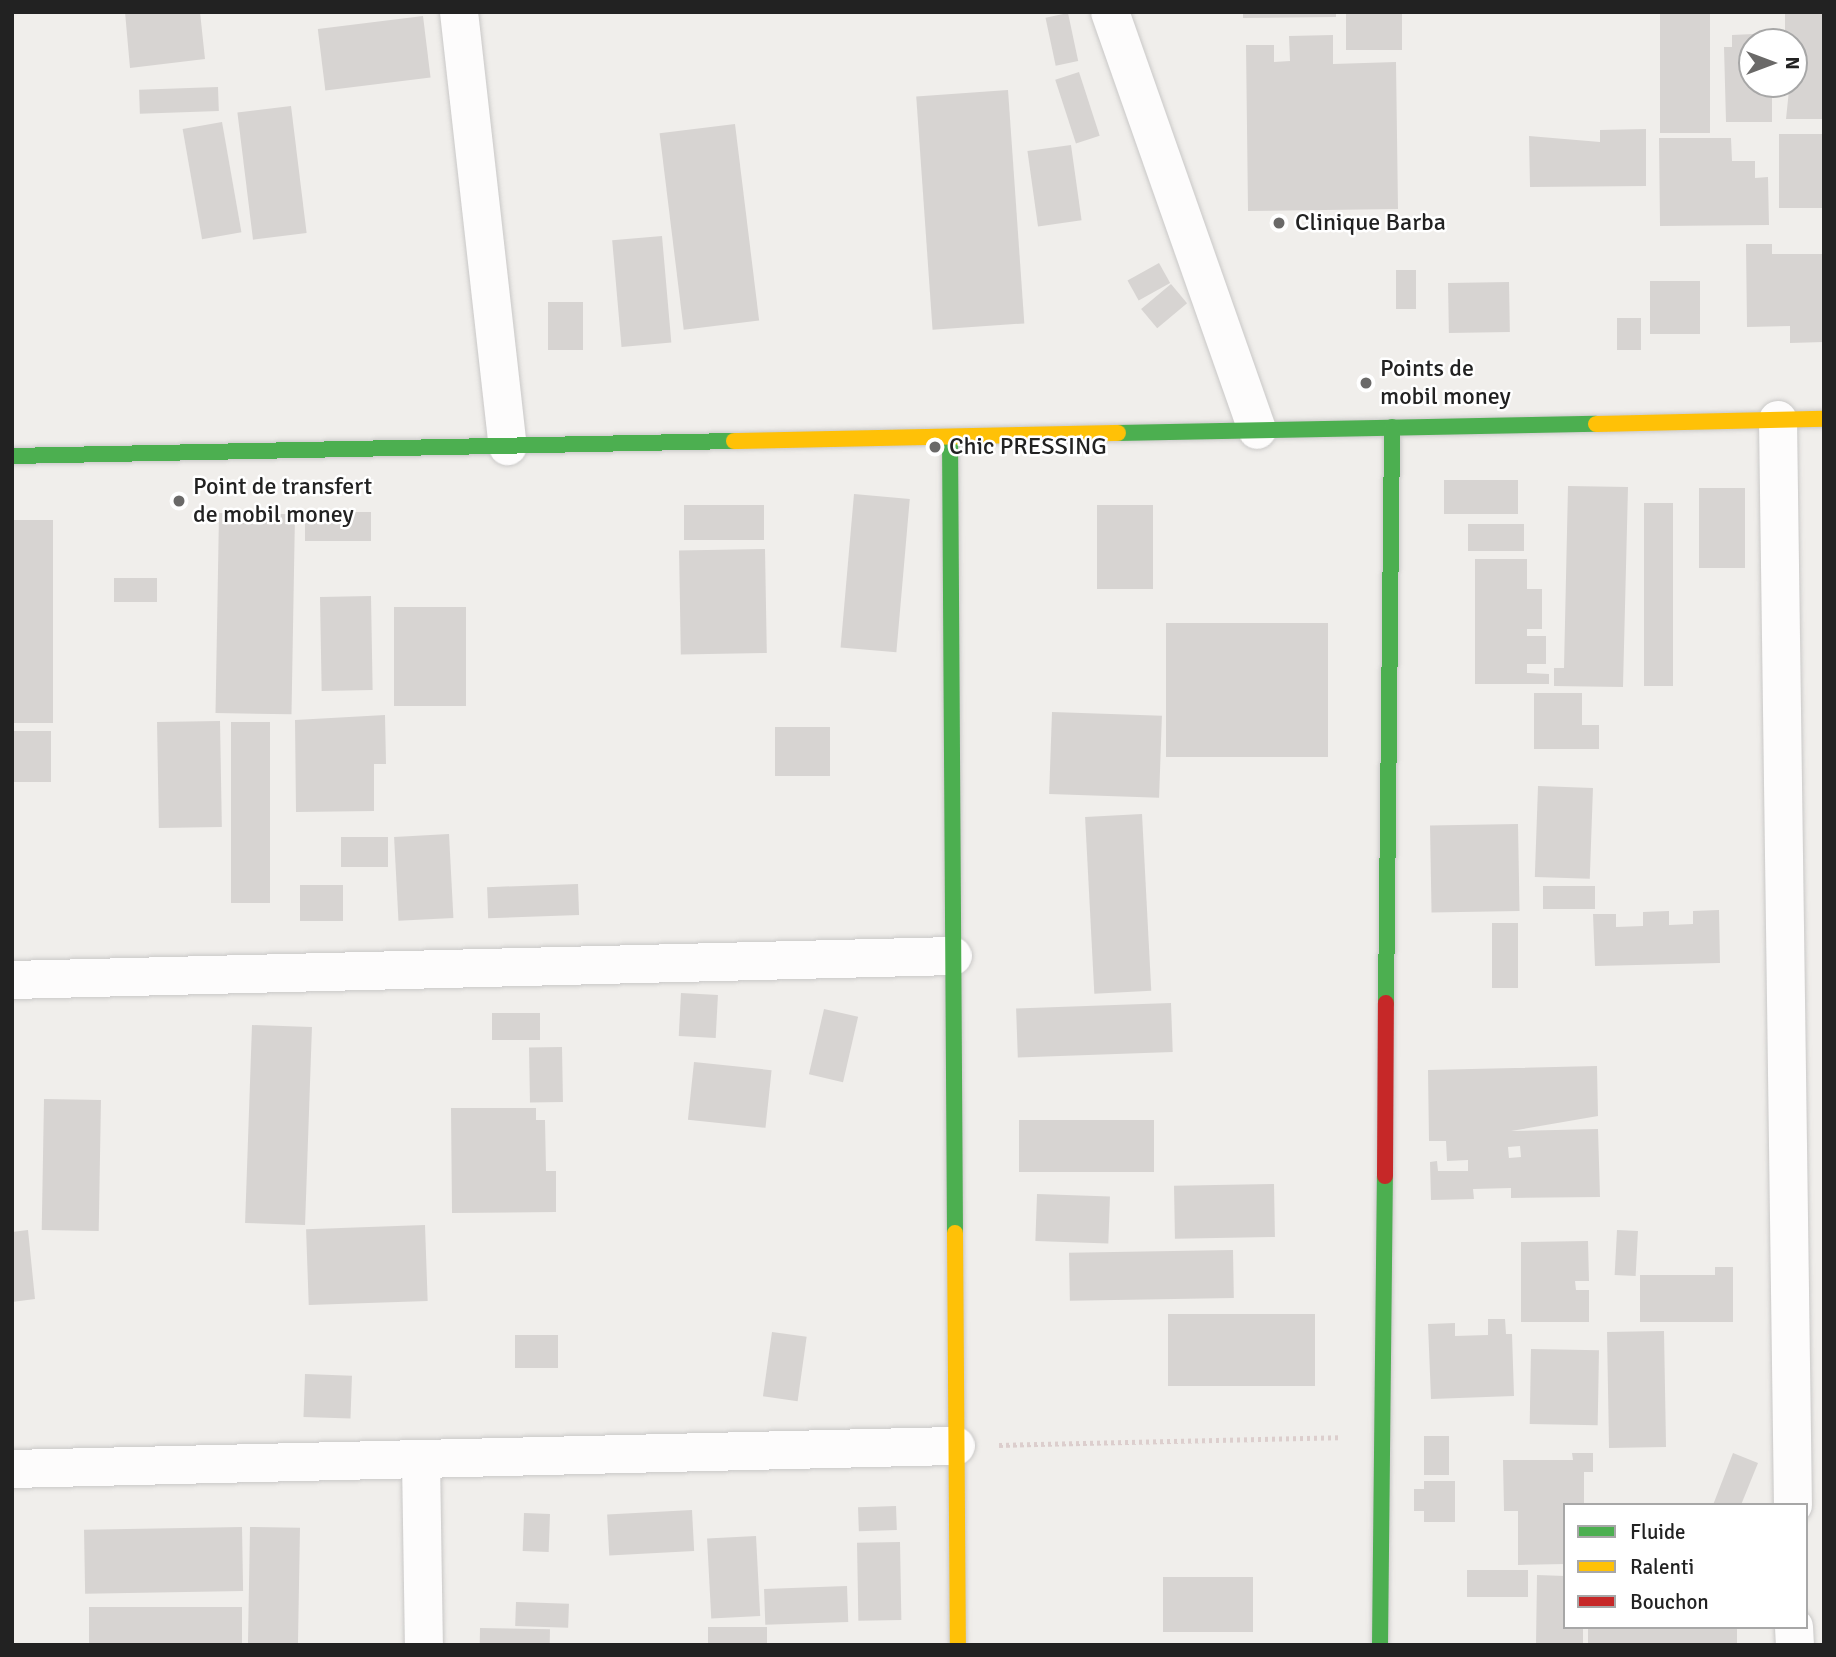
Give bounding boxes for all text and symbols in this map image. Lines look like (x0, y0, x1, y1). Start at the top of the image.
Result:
north arrow (1738, 28, 1808, 98)
text: N (1780, 56, 1804, 70)
place label: Clinique Barba (1295, 209, 1446, 237)
marker: Clinique Barba (1269, 213, 1289, 233)
place label: Points de mobil money (1380, 355, 1511, 411)
marker: Points de mobil money (1358, 375, 1374, 391)
place label: Chic PRESSING (949, 433, 1107, 461)
marker: Chic PRESSING (927, 439, 943, 455)
place label: Point de transfert de mobil money (193, 473, 372, 529)
marker: Point de transfert de mobil money (171, 493, 187, 509)
legend (1563, 1503, 1808, 1629)
text: Fluide (1630, 1519, 1686, 1545)
text: Ralenti (1630, 1554, 1694, 1580)
text: Bouchon (1630, 1589, 1709, 1615)

